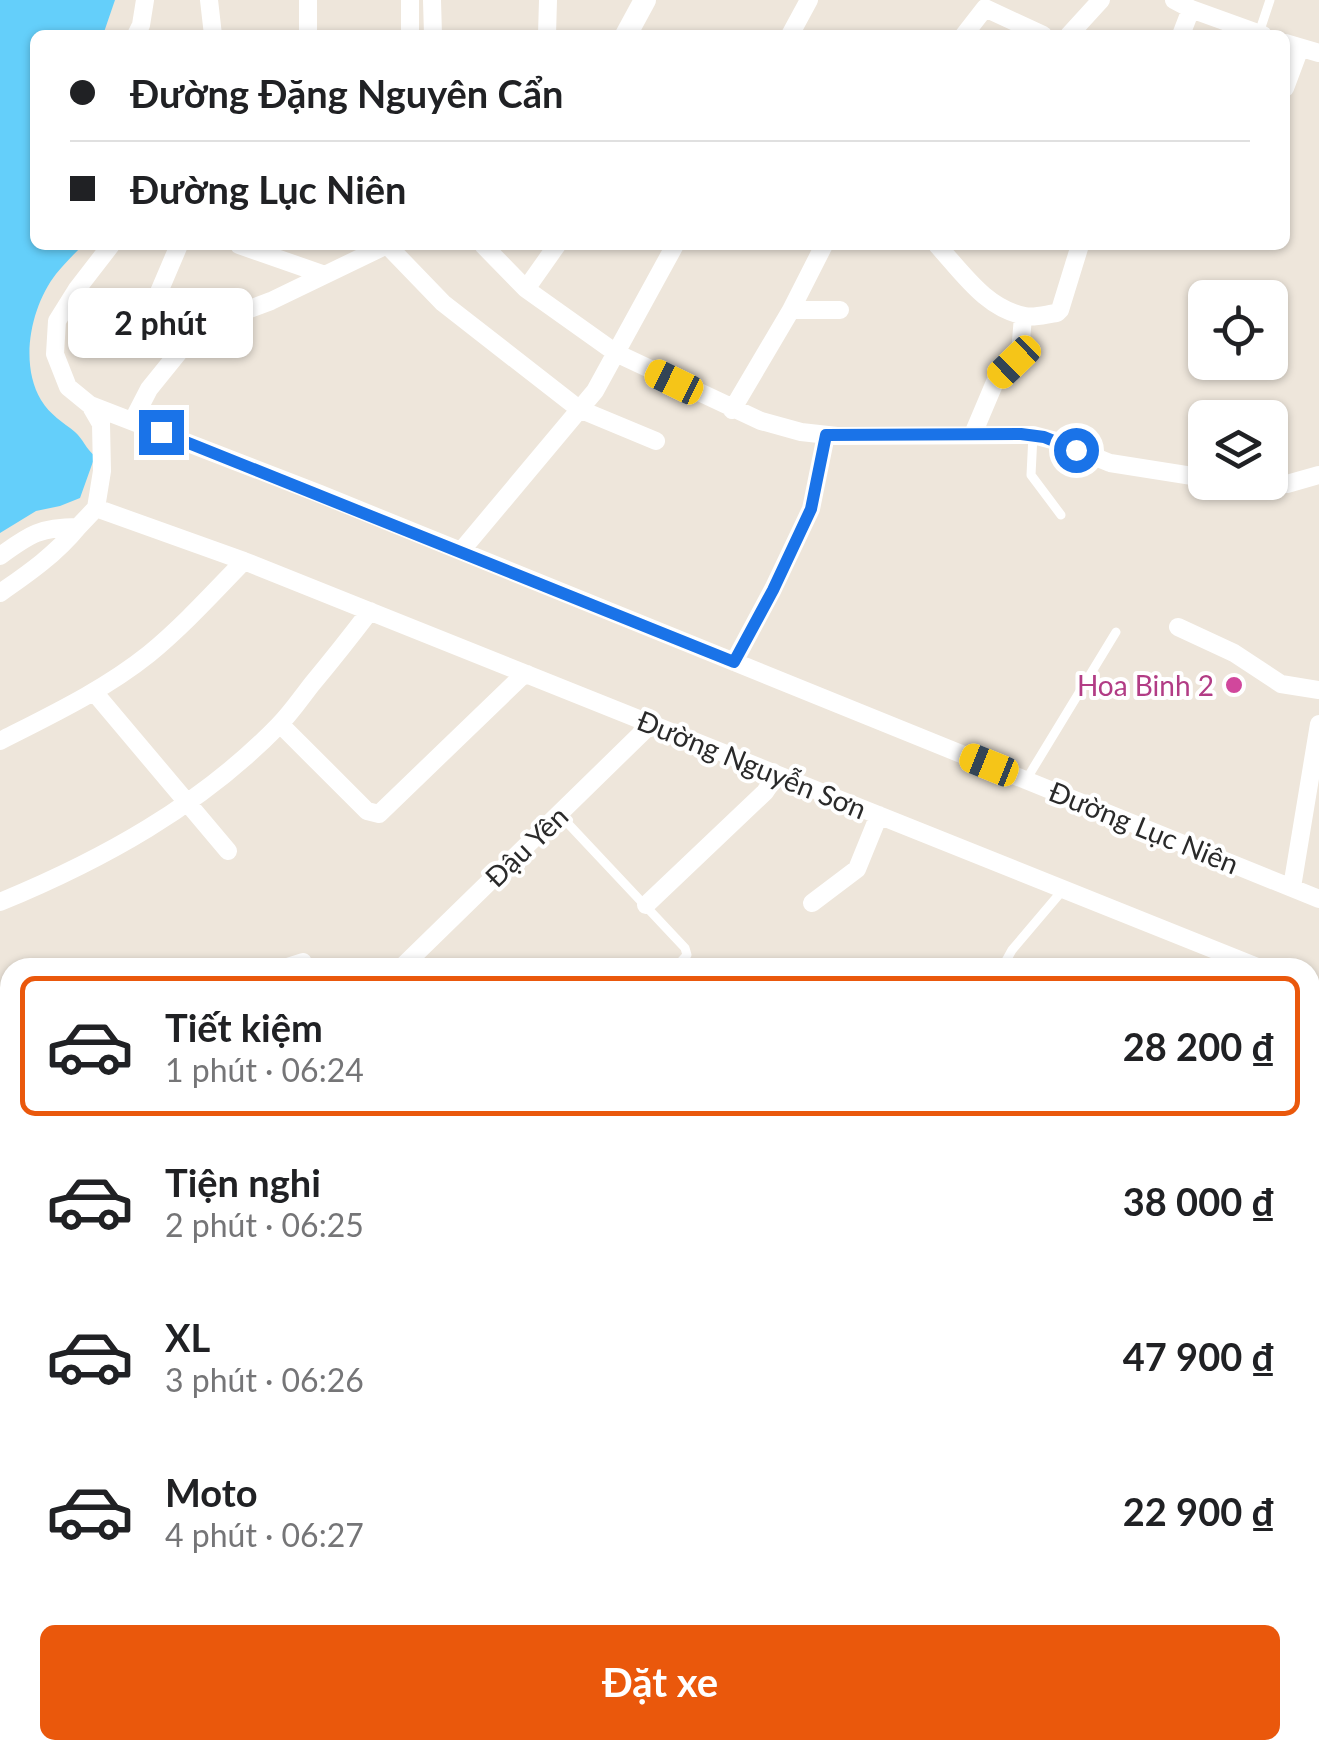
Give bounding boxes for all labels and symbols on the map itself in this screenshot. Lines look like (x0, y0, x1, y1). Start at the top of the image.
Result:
callout: 2 phút (69, 287, 254, 357)
car (982, 330, 1046, 394)
car (640, 355, 708, 409)
route end (139, 410, 184, 455)
route start (1054, 428, 1099, 473)
place label: Hoa Binh 2 (1077, 668, 1214, 702)
marker: Hoa Binh 2 (1223, 674, 1245, 696)
street label: Đường Nguyễn Sơn (633, 703, 871, 825)
car (956, 740, 1022, 790)
street label: Đường Lục Niên (1044, 774, 1244, 880)
street label: Đậu Yên (478, 798, 574, 894)

